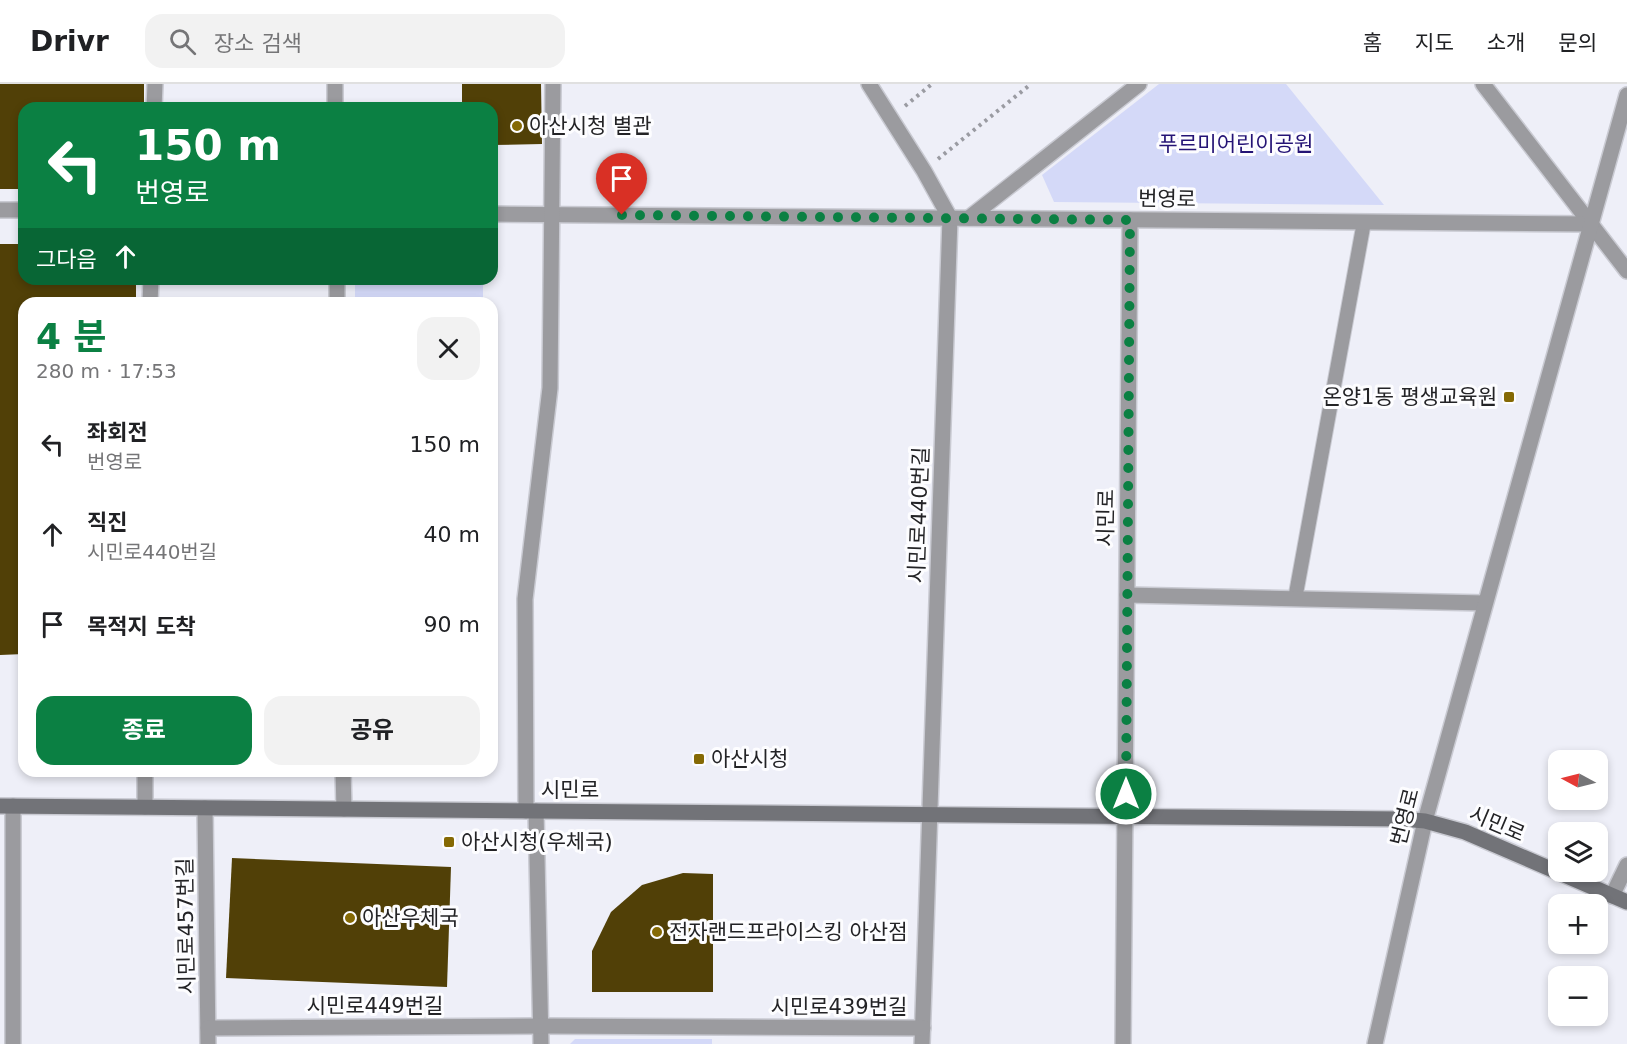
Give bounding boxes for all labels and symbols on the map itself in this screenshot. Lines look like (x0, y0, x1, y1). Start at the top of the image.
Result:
place label: 아산시청 별관 (529, 114, 652, 138)
marker: 아산시청 별관 (510, 119, 524, 133)
park label: 푸르미어린이공원 (1159, 132, 1313, 156)
pin (596, 153, 647, 215)
street label: 번영로 (1138, 186, 1196, 212)
place label: 온양1동 평생교육원 (1322, 385, 1497, 409)
marker: 온양1동 평생교육원 (1502, 390, 1516, 404)
street label: 시민로440번길 (905, 446, 933, 584)
street label: 시민로 (1093, 489, 1119, 547)
place label: 아산시청 (711, 747, 788, 771)
north arrow (1548, 750, 1608, 810)
marker: 아산시청 (692, 752, 706, 766)
position arrow (1094, 762, 1158, 826)
street label: 시민로 (541, 778, 599, 802)
street label: 번영로 (1386, 786, 1424, 848)
street label: 시민로 (1466, 802, 1528, 846)
place label: 아산시청(우체국) (461, 830, 613, 854)
marker: 아산시청(우체국) (442, 835, 456, 849)
street label: 시민로457번길 (173, 857, 199, 995)
place label: 아산우체국 (362, 906, 459, 930)
marker: 아산우체국 (343, 911, 357, 925)
place label: 전자랜드프라이스킹 아산점 (669, 920, 908, 944)
marker: 전자랜드프라이스킹 아산점 (650, 925, 664, 939)
street label: 시민로449번길 (307, 994, 443, 1018)
street label: 시민로439번길 (771, 995, 907, 1019)

